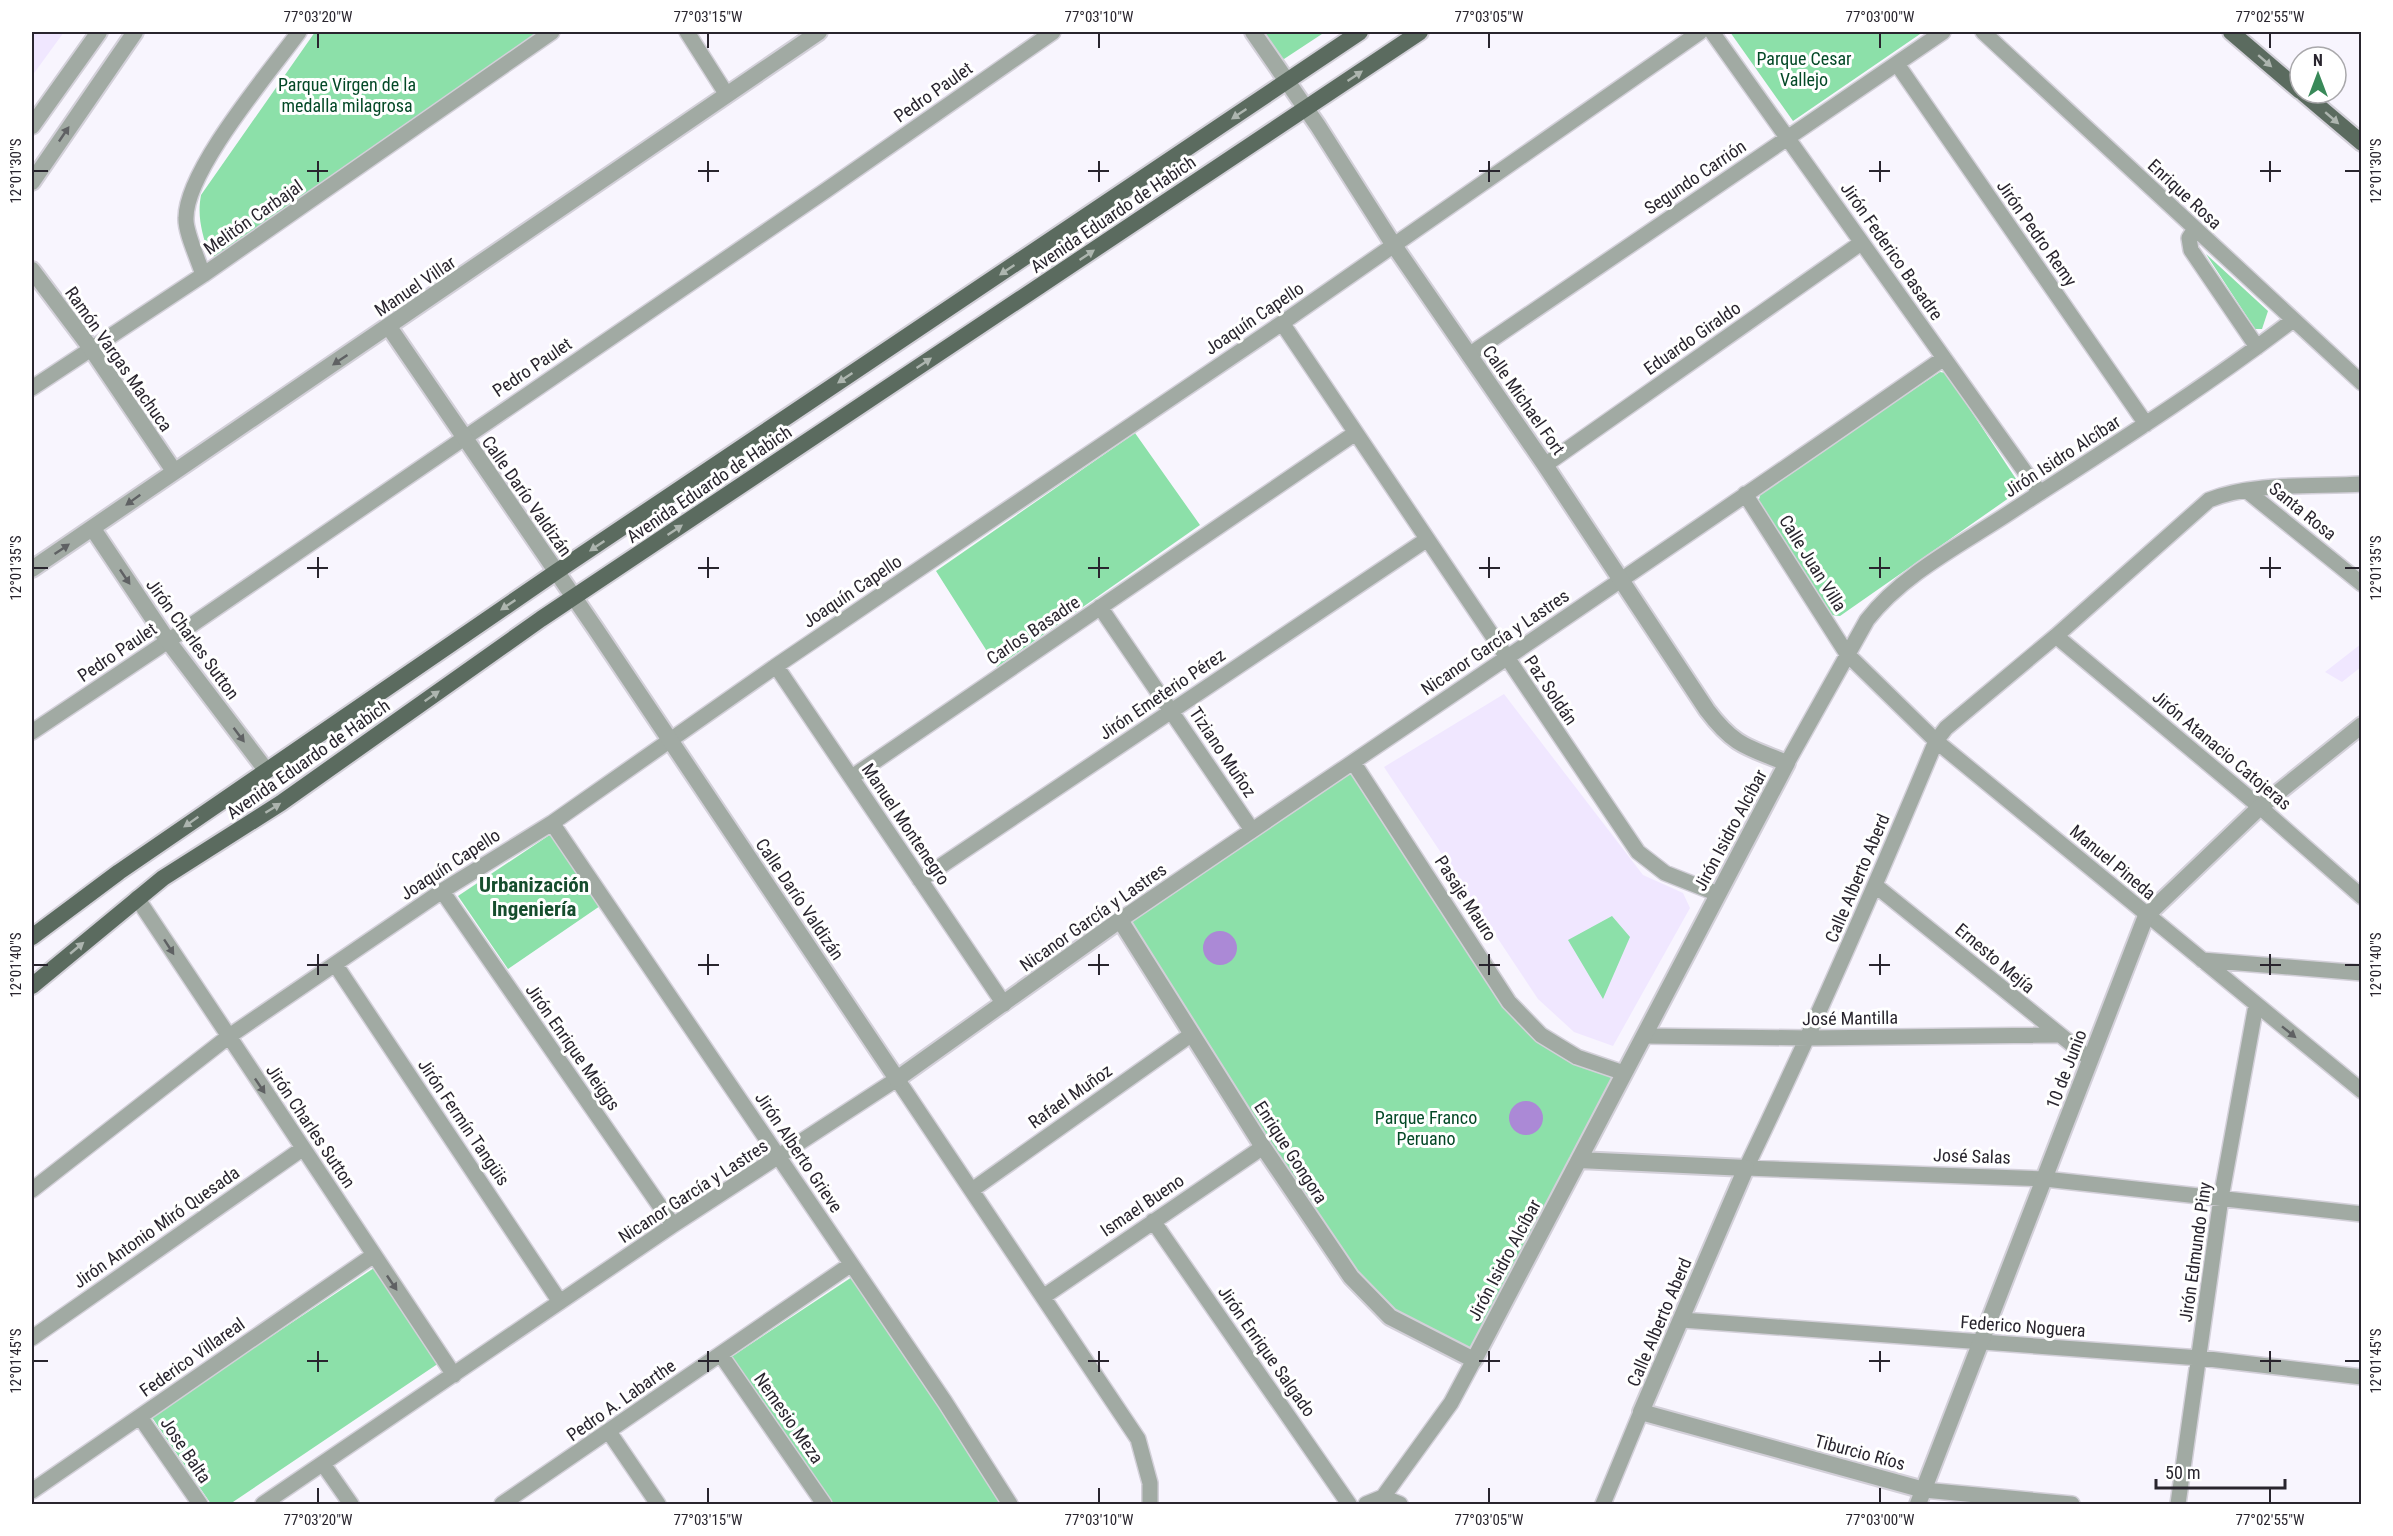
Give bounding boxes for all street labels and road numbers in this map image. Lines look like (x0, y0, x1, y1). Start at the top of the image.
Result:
street label: Pedro Paulet (890, 57, 976, 127)
street label: Segundo Carrión (1640, 135, 1750, 219)
street label: Avenida Eduardo de Habich (1027, 151, 1199, 277)
street label: Enrique Rosa (2144, 155, 2226, 233)
street label: Melitón Carbajal (199, 175, 307, 259)
street label: Jirón Pedro Remy (1993, 176, 2082, 291)
street label: Jirón Federico Basadre (1837, 178, 1947, 324)
street label: Manuel Villar (371, 251, 460, 321)
street label: Joaquín Capello (1201, 277, 1307, 359)
street label: Ramón Vargas Machuca (61, 283, 177, 435)
street label: Eduardo Giraldo (1640, 297, 1744, 379)
street label: Pedro Paulet (488, 333, 576, 401)
street label: Calle Michael Fort (1479, 341, 1569, 459)
street label: Jirón Isidro Alcíbar (2000, 410, 2124, 501)
street label: Avenida Eduardo de Habich (623, 421, 795, 547)
street label: Calle Darío Valdizán (478, 432, 576, 560)
street label: Santa Rosa (2265, 478, 2341, 544)
street label: Calle Juan Villa (1775, 511, 1851, 615)
street label: Joaquín Capello (799, 550, 905, 632)
street label: Jirón Charles Sutton (142, 574, 244, 704)
street label: Nicanor García y Lastres (1417, 585, 1573, 699)
street label: Carlos Basadre (982, 591, 1084, 669)
street label: Pedro Paulet (73, 618, 161, 686)
street label: Jirón Emeterio Pérez (1095, 644, 1229, 744)
street label: Paz Soldán (1520, 651, 1582, 729)
street label: Jirón Atanacio Catojeras (2148, 686, 2296, 814)
street label: Avenida Eduardo de Habich (222, 695, 394, 823)
street label: Tiziano Muñoz (1185, 703, 1261, 801)
street label: Manuel Montenegro (858, 759, 954, 889)
street label: Jirón Isidro Alcíbar (1689, 765, 1771, 894)
street label: Calle Alberto Aberd (1820, 811, 1894, 945)
street label: Manuel Pineda (2066, 820, 2160, 904)
street label: Joaquín Capello (396, 824, 504, 904)
street label: Calle Darío Valdizán (752, 834, 848, 964)
street label: Pasaje Mauro (1431, 852, 1501, 944)
street label: Nicanor García y Lastres (1016, 859, 1170, 975)
street label: Ernesto Mejía (1951, 919, 2039, 997)
street label: Jirón Enrique Meiggs (521, 980, 625, 1114)
street label: José Mantilla (1802, 1007, 1898, 1029)
street label: 10 de Junio (2041, 1027, 2091, 1111)
street label: Jirón Fermín Tangüis (414, 1055, 514, 1189)
street label: Jirón Charles Sutton (262, 1060, 360, 1192)
street label: Rafael Muñoz (1024, 1060, 1116, 1132)
street label: Jirón Alberto Grieve (751, 1088, 847, 1216)
street label: Enrique Gongora (1250, 1097, 1332, 1207)
street label: Nicanor García y Lastres (614, 1135, 772, 1247)
street label: José Salas (1933, 1144, 2011, 1168)
street label: Jirón Antonio Miró Quesada (69, 1162, 243, 1292)
street label: Ismael Bueno (1096, 1169, 1188, 1241)
street label: Jirón Edmundo Piny (2175, 1180, 2215, 1323)
street label: Jirón Isidro Alcíbar (1463, 1195, 1545, 1324)
street label: Calle Alberto Aberd (1622, 1255, 1696, 1389)
street label: Jirón Enrique Salgado (1214, 1281, 1320, 1421)
street label: Federico Noguera (1960, 1311, 2086, 1341)
street label: Federico Villareal (136, 1313, 248, 1401)
street label: Pedro A. Labarthe (563, 1355, 679, 1445)
street label: Nemesio Meza (750, 1369, 828, 1467)
street label: Jose Balta (156, 1413, 216, 1487)
street label: Tiburcio Ríos (1812, 1430, 1908, 1474)

